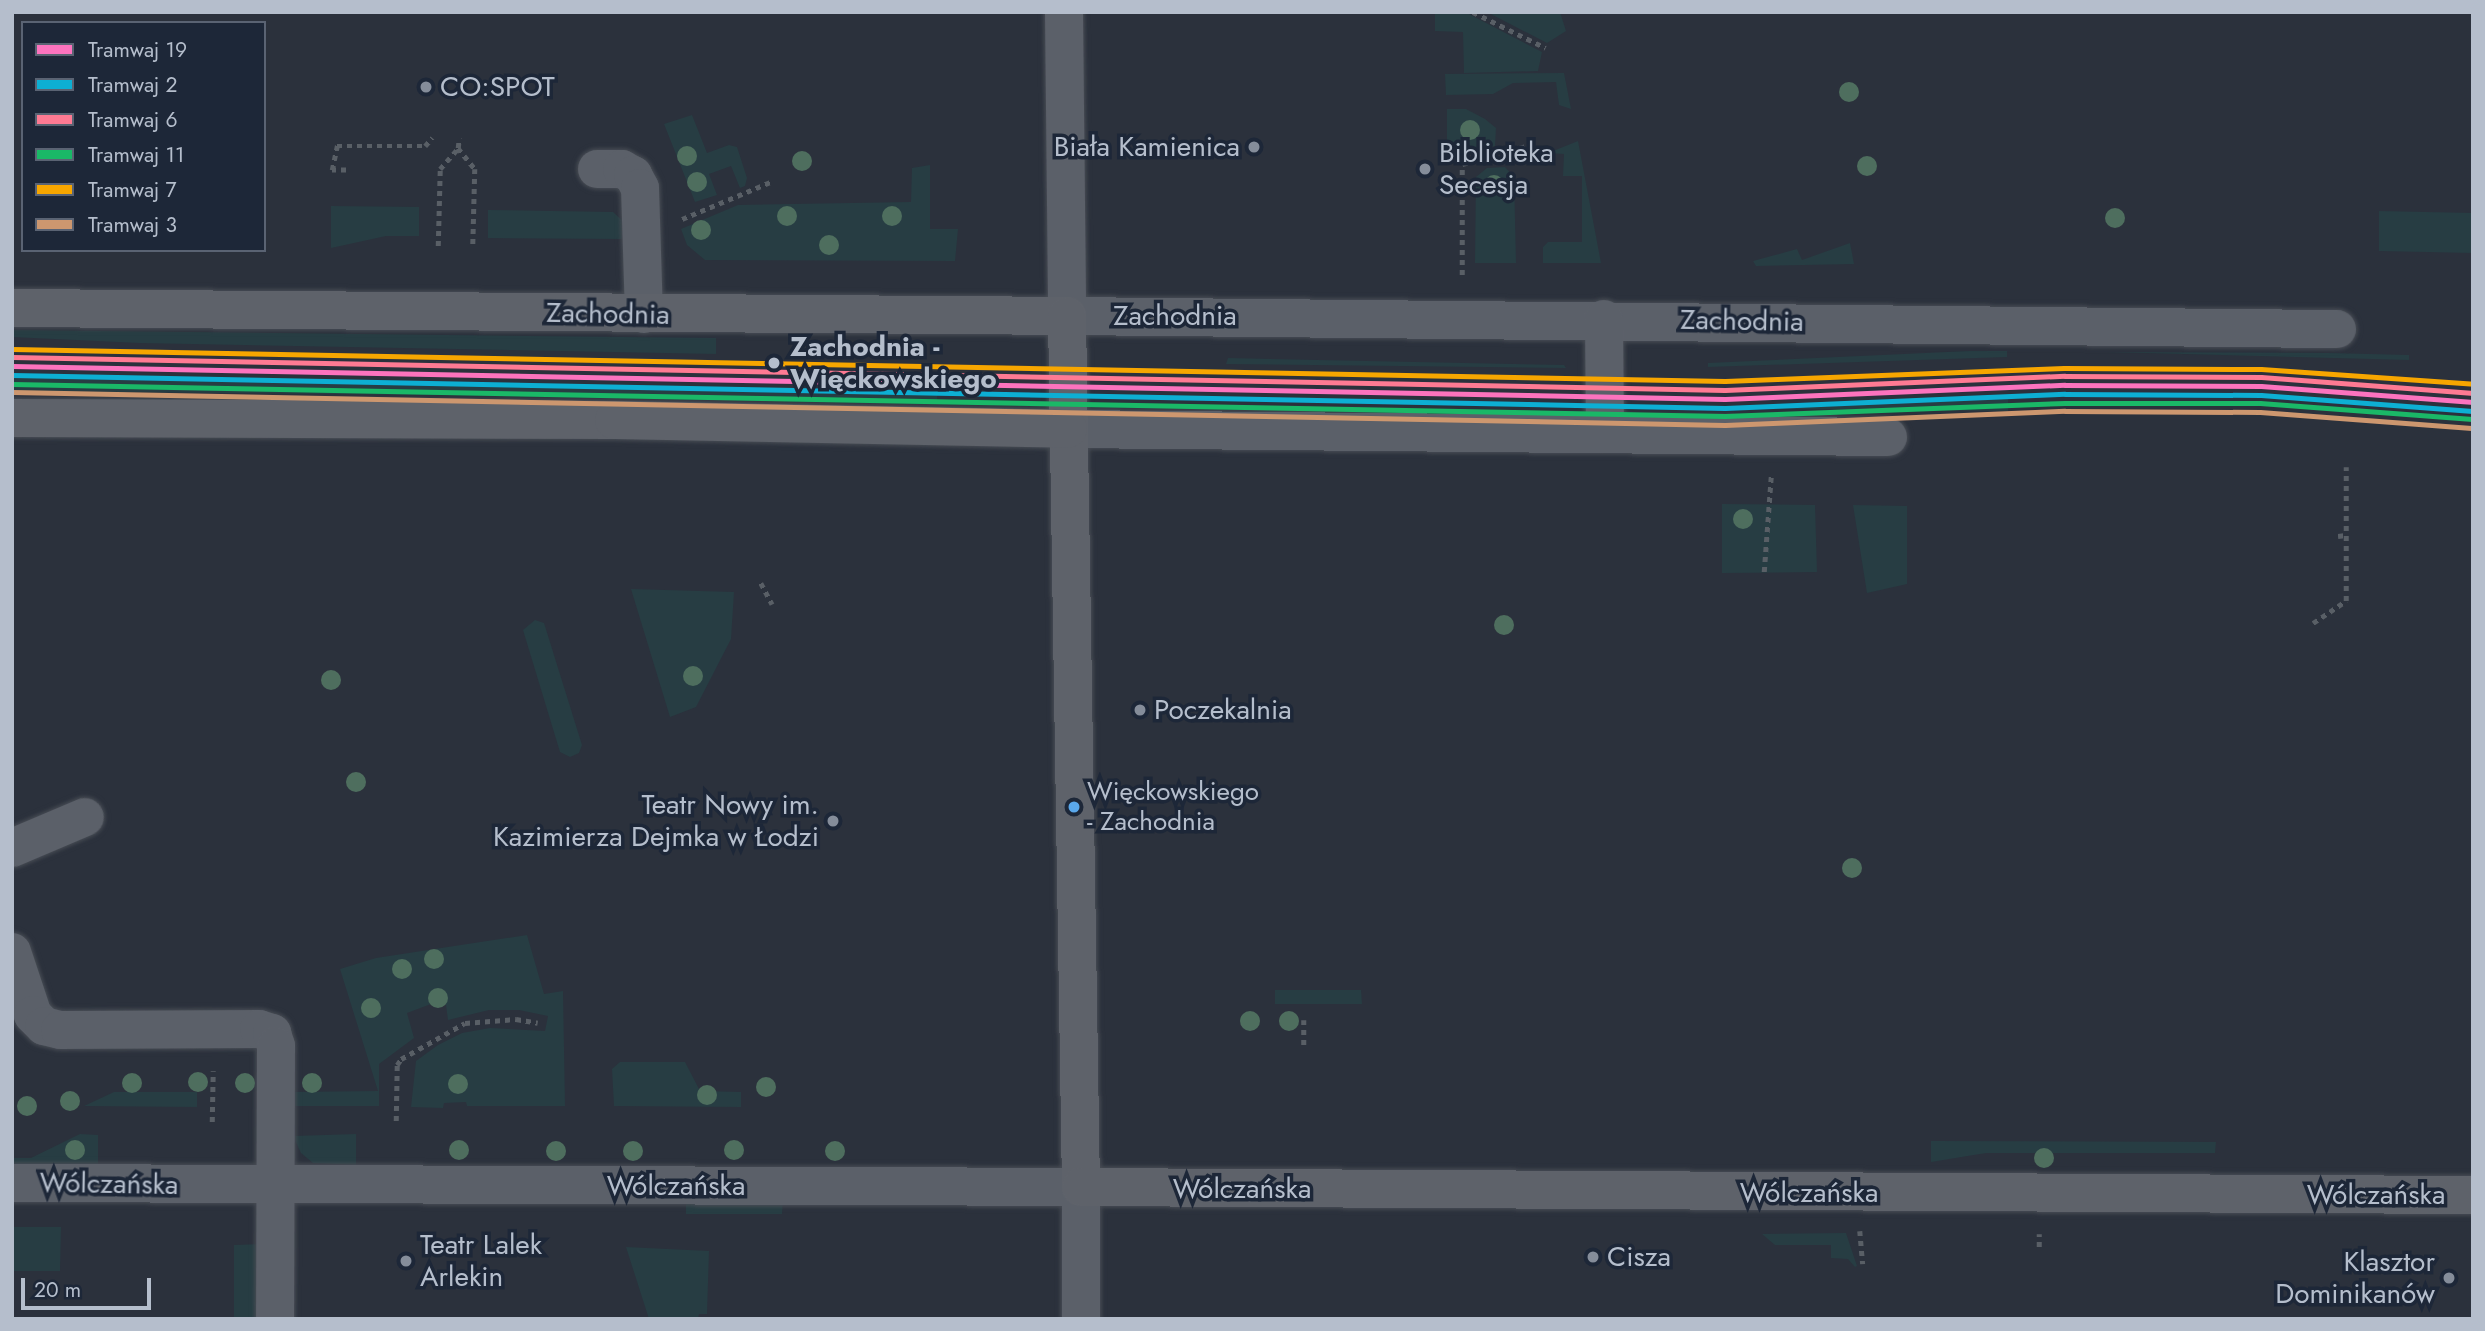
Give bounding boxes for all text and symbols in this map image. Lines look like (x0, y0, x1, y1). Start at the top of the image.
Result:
legend (21, 21, 266, 252)
text: Tramwaj 19 (88, 35, 187, 65)
text: Tramwaj 2 (88, 70, 178, 100)
place label: CO:SPOT (440, 70, 555, 104)
marker: CO:SPOT (418, 79, 434, 95)
text: Tramwaj 6 (88, 105, 178, 135)
place label: Biała Kamienica (1054, 130, 1240, 164)
place label: Biblioteka Secesja (1439, 136, 1554, 202)
marker: Biała Kamienica (1246, 139, 1262, 155)
text: Tramwaj 11 (88, 140, 185, 170)
marker: Biblioteka Secesja (1417, 161, 1433, 177)
text: Tramwaj 7 (88, 175, 177, 205)
text: Tramwaj 3 (88, 210, 177, 240)
street label: Zachodnia (546, 296, 670, 332)
street label: Zachodnia (1113, 299, 1237, 333)
street label: Zachodnia (1680, 303, 1804, 339)
place label: Zachodnia - Więckowskiego (790, 330, 997, 396)
marker: Zachodnia - Więckowskiego (764, 353, 784, 373)
place label: Poczekalnia (1154, 693, 1292, 727)
marker: Poczekalnia (1132, 702, 1148, 718)
place label: Więckowskiego - Zachodnia (1087, 776, 1259, 838)
place label: Teatr Nowy im. Kazimierza Dejmka w Łodzi (493, 788, 819, 854)
marker: Więckowskiego - Zachodnia (1067, 800, 1081, 814)
marker: Teatr Nowy im. Kazimierza Dejmka w Łodzi (825, 813, 841, 829)
street label: Wólczańska (39, 1166, 179, 1202)
street label: Wólczańska (607, 1169, 745, 1203)
street label: Wólczańska (1173, 1172, 1311, 1206)
street label: Wólczańska (1740, 1176, 1878, 1210)
street label: Wólczańska (2307, 1178, 2445, 1212)
place label: Teatr Lalek Arlekin (420, 1228, 542, 1294)
place label: Cisza (1607, 1240, 1671, 1274)
place label: Klasztor Dominikanów (2275, 1245, 2435, 1311)
marker: Cisza (1585, 1249, 1601, 1265)
marker: Teatr Lalek Arlekin (398, 1253, 414, 1269)
scale bar (24, 1264, 154, 1308)
marker: Klasztor Dominikanów (2441, 1270, 2457, 1286)
text: 20 m (34, 1275, 81, 1305)

